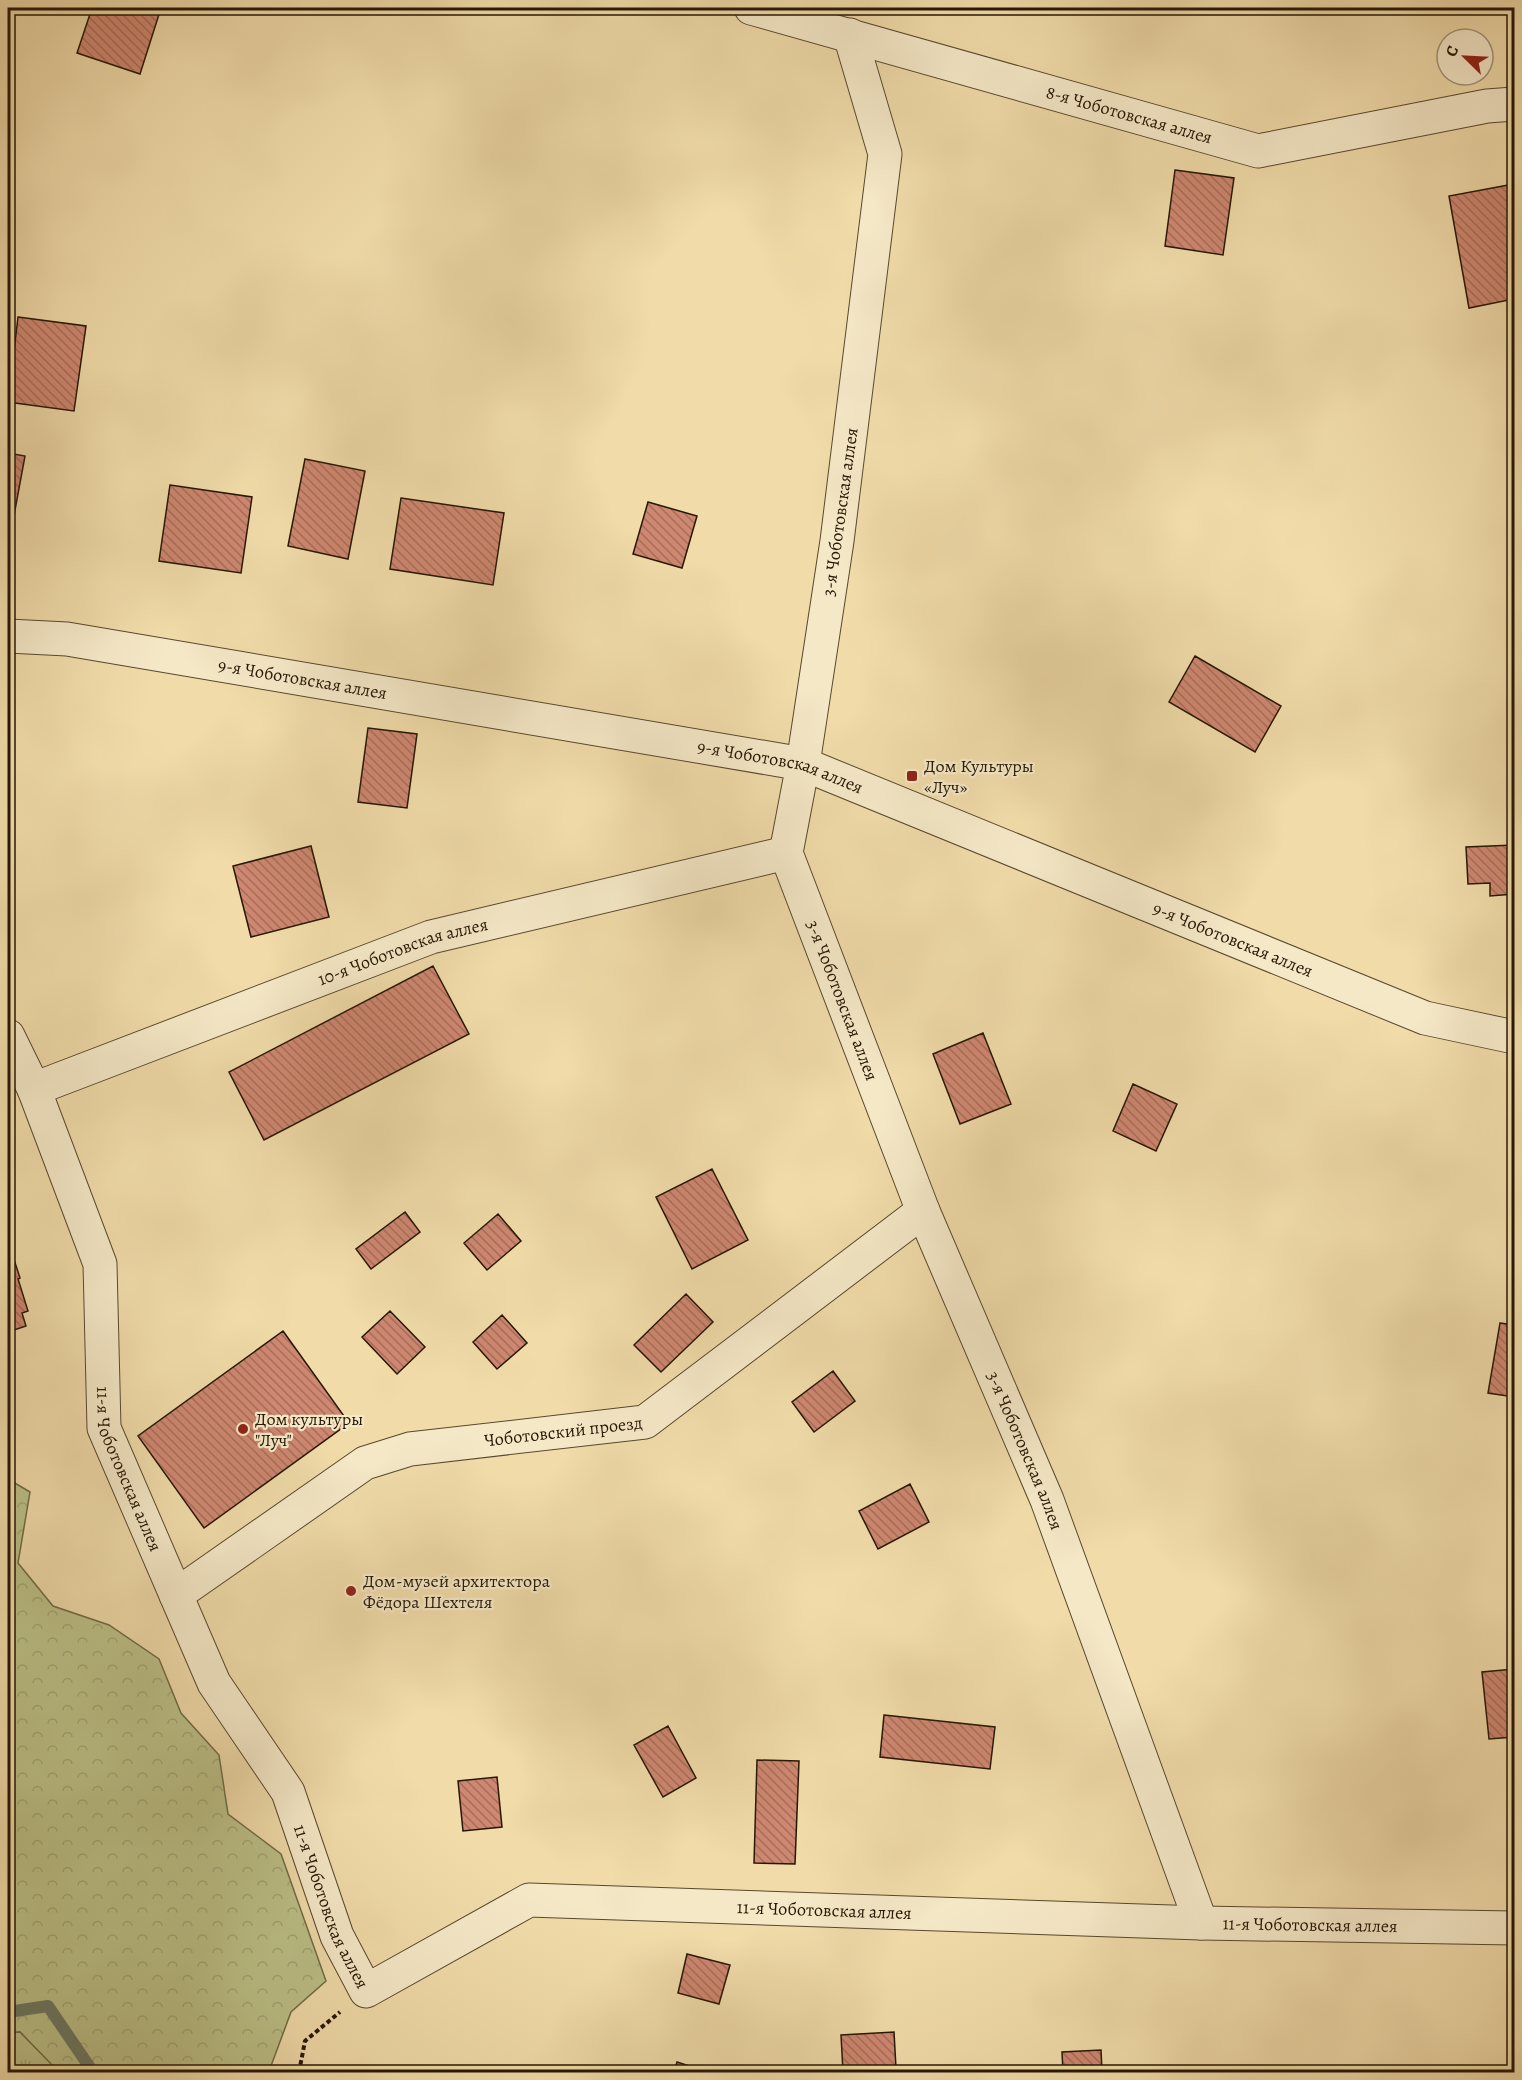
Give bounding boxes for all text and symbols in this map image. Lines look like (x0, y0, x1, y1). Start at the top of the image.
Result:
north arrow (1435, 27, 1495, 87)
text: С (1440, 42, 1464, 60)
street label: 8-я Чоботовская аллея (1044, 80, 1215, 149)
street label: 3-я Чоботовская аллея (816, 426, 864, 598)
street label: 9-я Чоботовская аллея (216, 653, 389, 705)
street label: 9-я Чоботовская аллея (695, 734, 867, 799)
place label: Дом Культуры «Луч» (924, 754, 1034, 799)
marker: Дом Культуры «Луч» (905, 769, 919, 783)
street label: 9-я Чоботовская аллея (1149, 896, 1317, 983)
street label: 10-я Чоботовская аллея (314, 912, 490, 991)
street label: 3-я Чоботовская аллея (801, 917, 884, 1084)
street label: 3-я Чоботовская аллея (981, 1367, 1069, 1533)
street label: 11-я Чоботовская аллея (91, 1386, 168, 1555)
place label: Дом культуры "Луч" (255, 1407, 363, 1452)
street label: Чоботовский проезд (483, 1410, 644, 1452)
marker: Дом культуры "Луч" (236, 1422, 250, 1436)
place label: Дом-музей архитектора Фёдора Шехтеля (363, 1569, 551, 1614)
marker: Дом-музей архитектора Фёдора Шехтеля (344, 1584, 358, 1598)
street label: 11-я Чоботовская аллея (288, 1821, 375, 1993)
street label: 11-я Чоботовская аллея (736, 1895, 912, 1925)
street label: 11-я Чоботовская аллея (1222, 1911, 1398, 1938)

